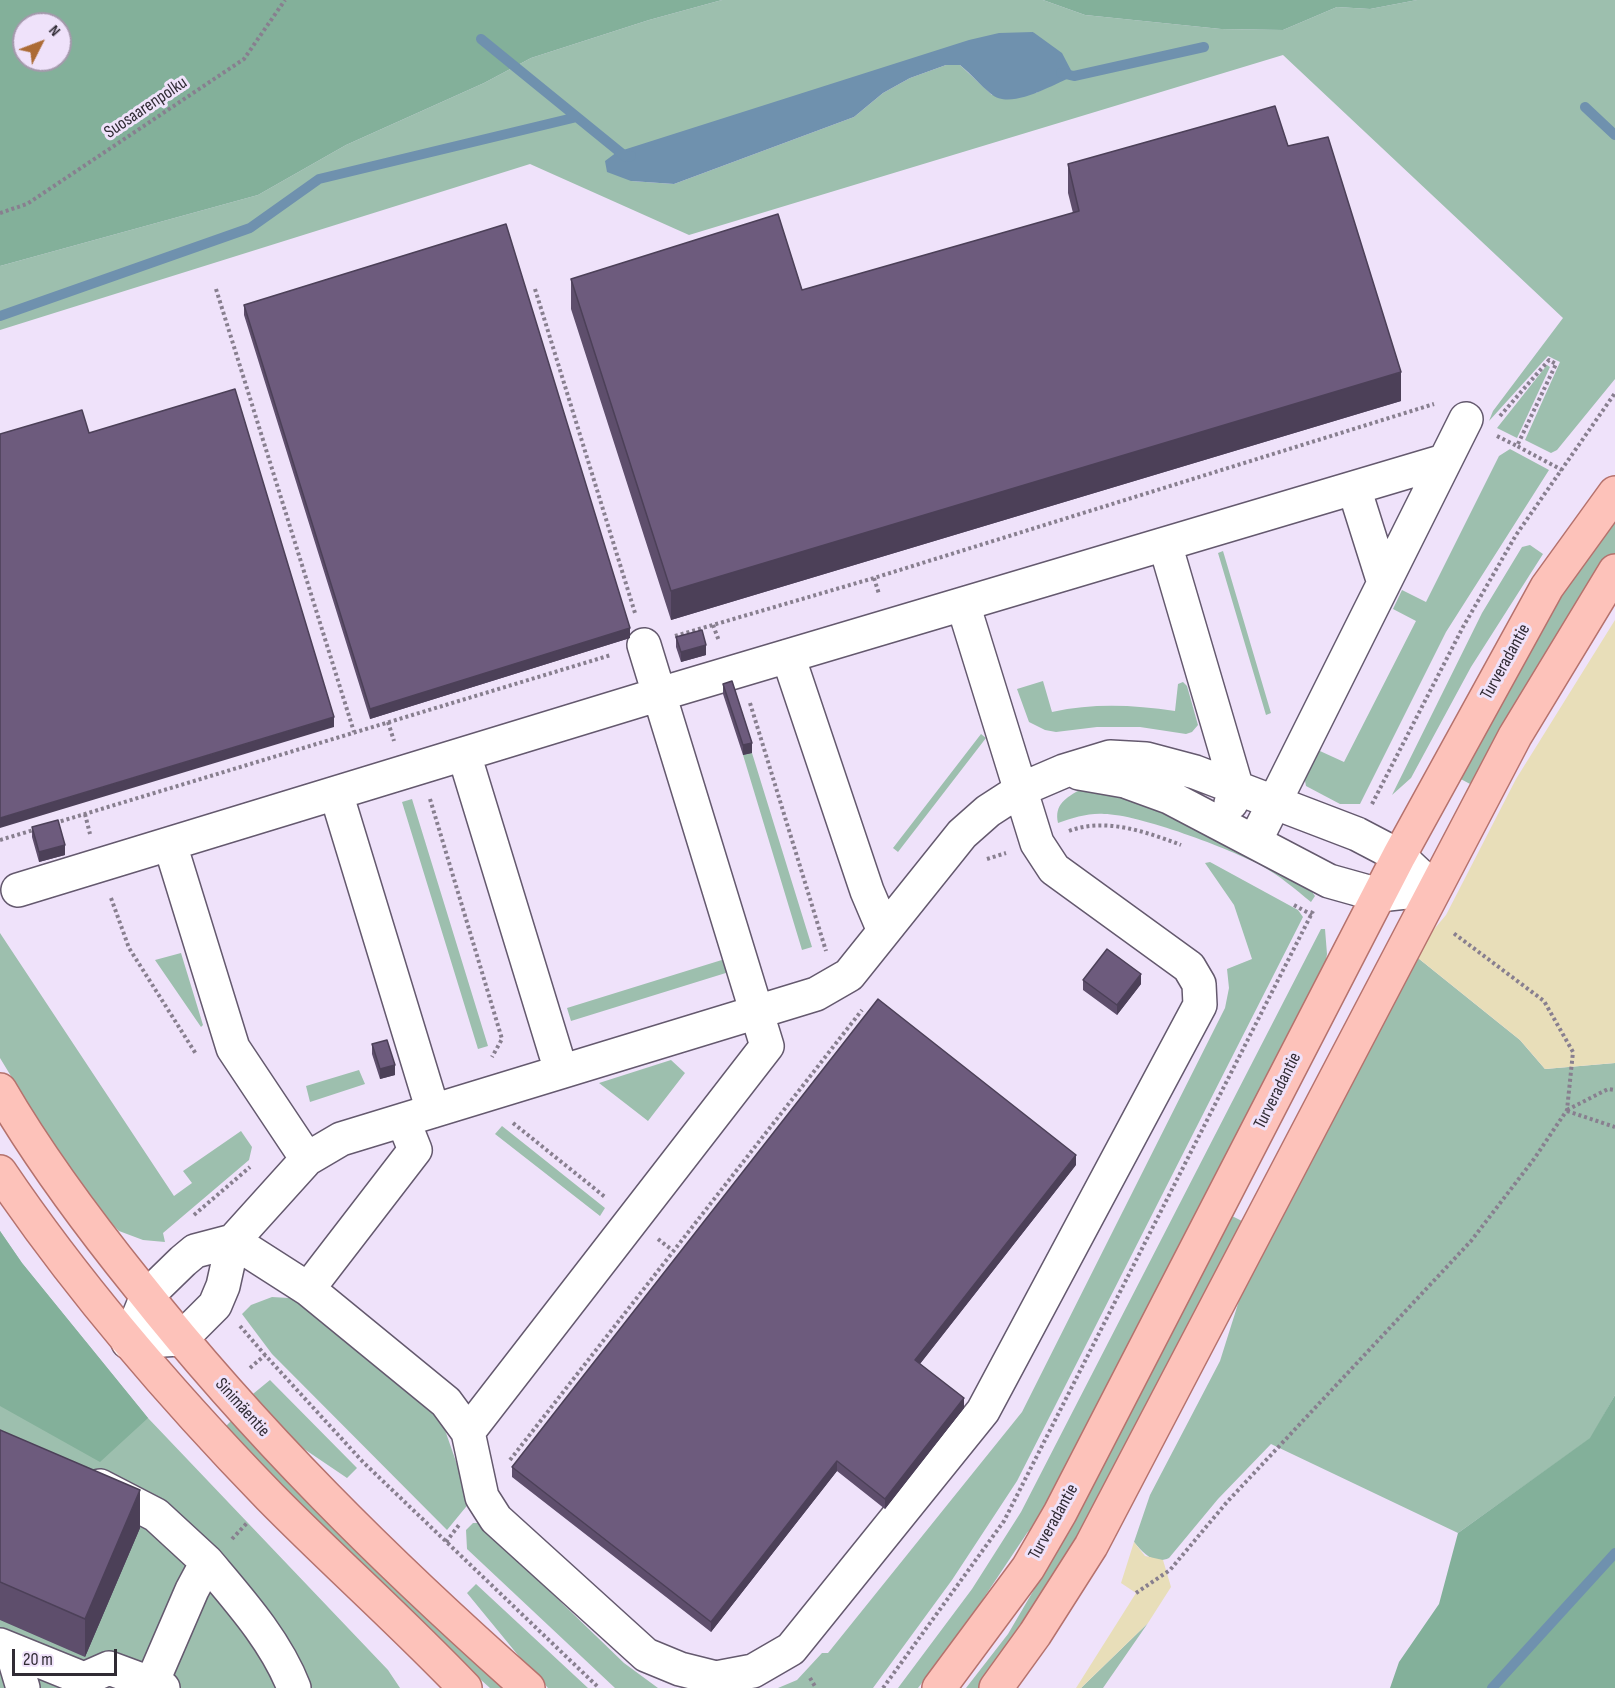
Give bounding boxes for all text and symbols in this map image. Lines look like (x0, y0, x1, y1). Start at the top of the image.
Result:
north arrow (12, 12, 72, 72)
text: N (44, 21, 64, 40)
street label: Suosaarenpolku (100, 72, 192, 144)
street label: Turveradantie (1476, 620, 1536, 704)
street label: Turveradantie (1250, 1049, 1306, 1133)
street label: Sinimäentie (210, 1374, 274, 1442)
street label: Turveradantie (1024, 1480, 1084, 1564)
scale bar (15, 1637, 120, 1675)
text: 20 m (23, 1649, 53, 1670)

